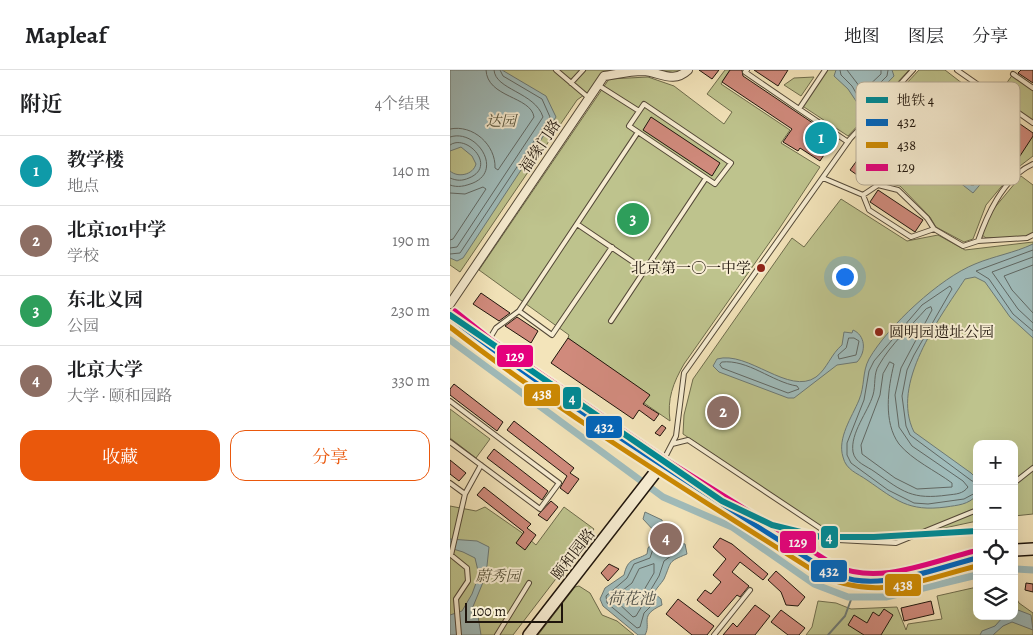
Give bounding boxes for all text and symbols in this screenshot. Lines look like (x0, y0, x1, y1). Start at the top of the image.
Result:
text: Mapleaf (25, 19, 107, 51)
text: 地图 (844, 24, 880, 48)
text: 图层 (908, 24, 944, 48)
text: 分享 (972, 24, 1008, 48)
legend (856, 82, 1020, 185)
text: 附近 (20, 90, 62, 118)
text: 地铁 4 (897, 91, 934, 110)
text: 4个结果 (375, 93, 430, 115)
park label: 达园 (486, 111, 518, 131)
text: 432 (897, 113, 916, 132)
street label: 福缘门路 (515, 116, 565, 176)
pin: 1 (805, 119, 837, 157)
text: 438 (897, 136, 916, 155)
text: 教学楼 (67, 147, 124, 173)
text: 129 (897, 158, 915, 177)
text: 1 (33, 160, 39, 182)
text: 140 m (392, 160, 430, 182)
text: 地点 (67, 175, 99, 197)
pin: 3 (617, 200, 649, 238)
text: 北京101中学 (67, 217, 166, 243)
text: 2 (32, 230, 40, 252)
text: 190 m (392, 230, 430, 252)
text: 学校 (67, 245, 99, 267)
place label: 北京第一〇一中学 (631, 258, 751, 278)
marker: 北京第一〇一中学 (755, 262, 767, 274)
your location (832, 264, 858, 290)
text: 东北义园 (67, 287, 143, 313)
text: 3 (33, 300, 39, 322)
text: 230 m (391, 300, 430, 322)
text: 公园 (67, 315, 99, 337)
place label: 圆明园遗址公园 (889, 322, 994, 342)
marker: 圆明园遗址公园 (873, 326, 885, 338)
line badge: 129 (496, 344, 534, 368)
text: 129 (506, 347, 525, 366)
text: 北京大学 (67, 357, 143, 383)
text: 4 (32, 370, 40, 392)
text: 330 m (392, 370, 430, 392)
line badge: 438 (523, 383, 561, 407)
text: 大学 · 颐和园路 (67, 385, 173, 407)
text: 438 (532, 385, 552, 404)
line badge: 4 (562, 386, 582, 410)
text: 4 (569, 389, 576, 408)
pin: 2 (707, 393, 739, 431)
line badge: 432 (585, 415, 623, 439)
text: 432 (594, 418, 614, 437)
button: 收藏 (20, 430, 220, 481)
button: 分享 (230, 430, 430, 481)
map controls (973, 440, 1018, 620)
button: + (973, 440, 1018, 485)
button: − (973, 485, 1018, 530)
pin: 4 (650, 520, 682, 558)
street label: 颐和园路 (547, 524, 599, 584)
line badge: 4 (820, 525, 839, 549)
text: 4 (826, 528, 833, 547)
line badge: 129 (779, 530, 817, 554)
button: locate (973, 530, 1018, 575)
text: 129 (789, 533, 808, 552)
line badge: 432 (810, 559, 848, 583)
text: 432 (819, 562, 839, 581)
park label: 蔚秀园 (475, 566, 522, 586)
line badge: 438 (884, 573, 922, 597)
button: layers (973, 575, 1018, 620)
text: 438 (893, 576, 913, 595)
water label: 荷花池 (607, 588, 657, 610)
scale bar (465, 600, 562, 623)
text: 100 m (472, 602, 506, 621)

